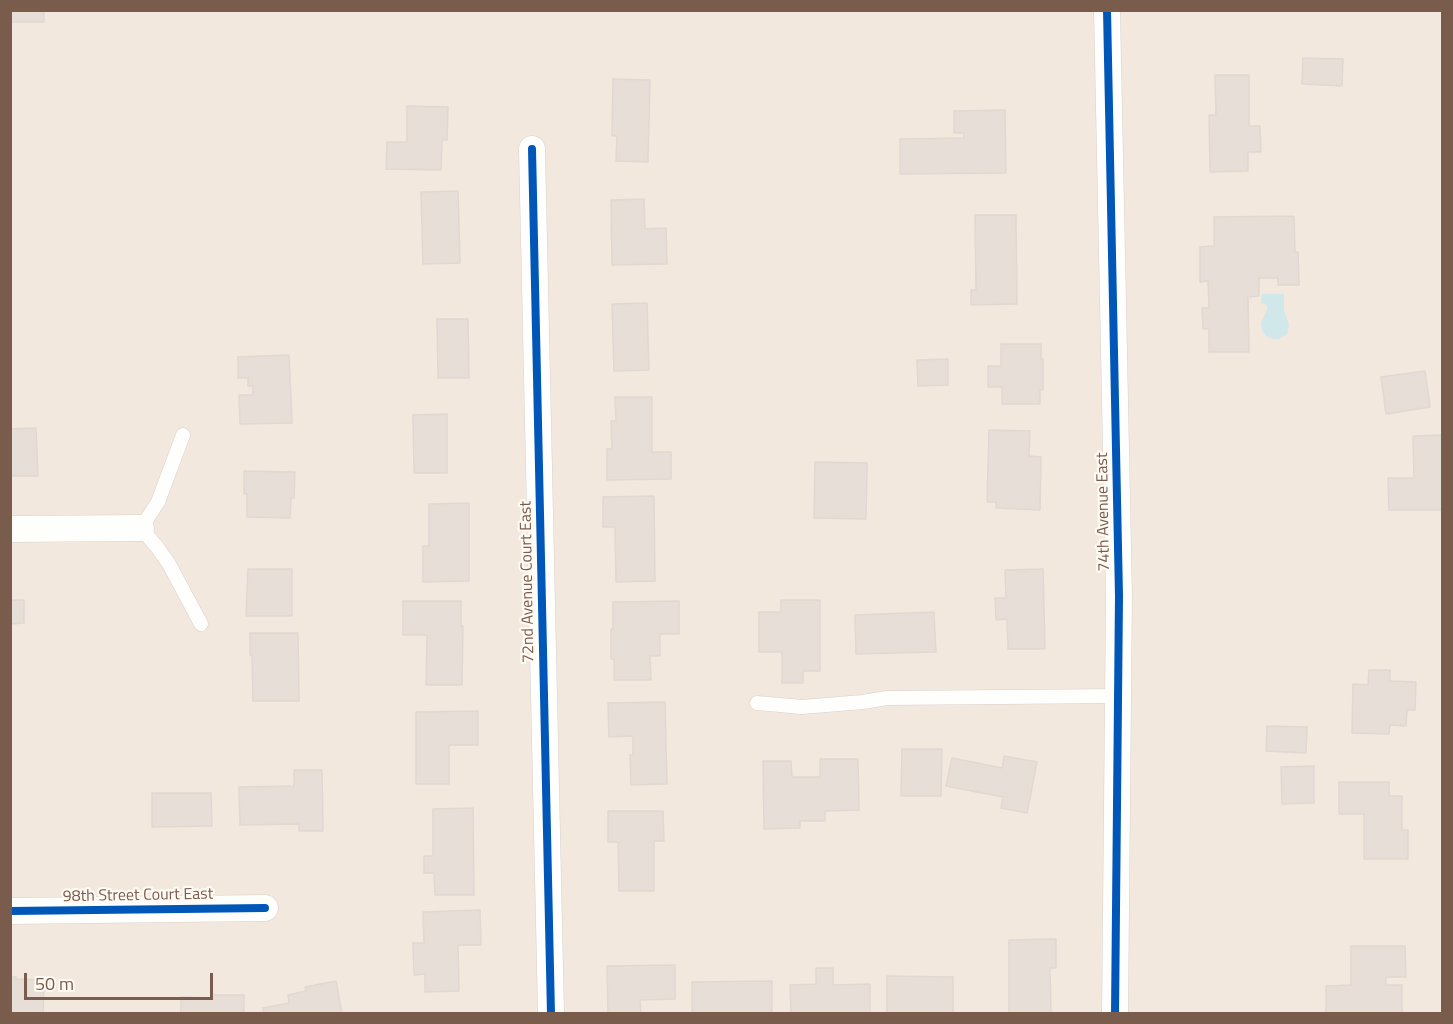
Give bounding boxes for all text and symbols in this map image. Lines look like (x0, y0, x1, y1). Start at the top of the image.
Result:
street label: 74th Avenue East (1093, 452, 1115, 572)
street label: 72nd Avenue Court East (517, 501, 539, 663)
street label: 98th Street Court East (63, 885, 213, 907)
scale bar (27, 961, 216, 999)
text: 50 m (35, 970, 74, 997)

